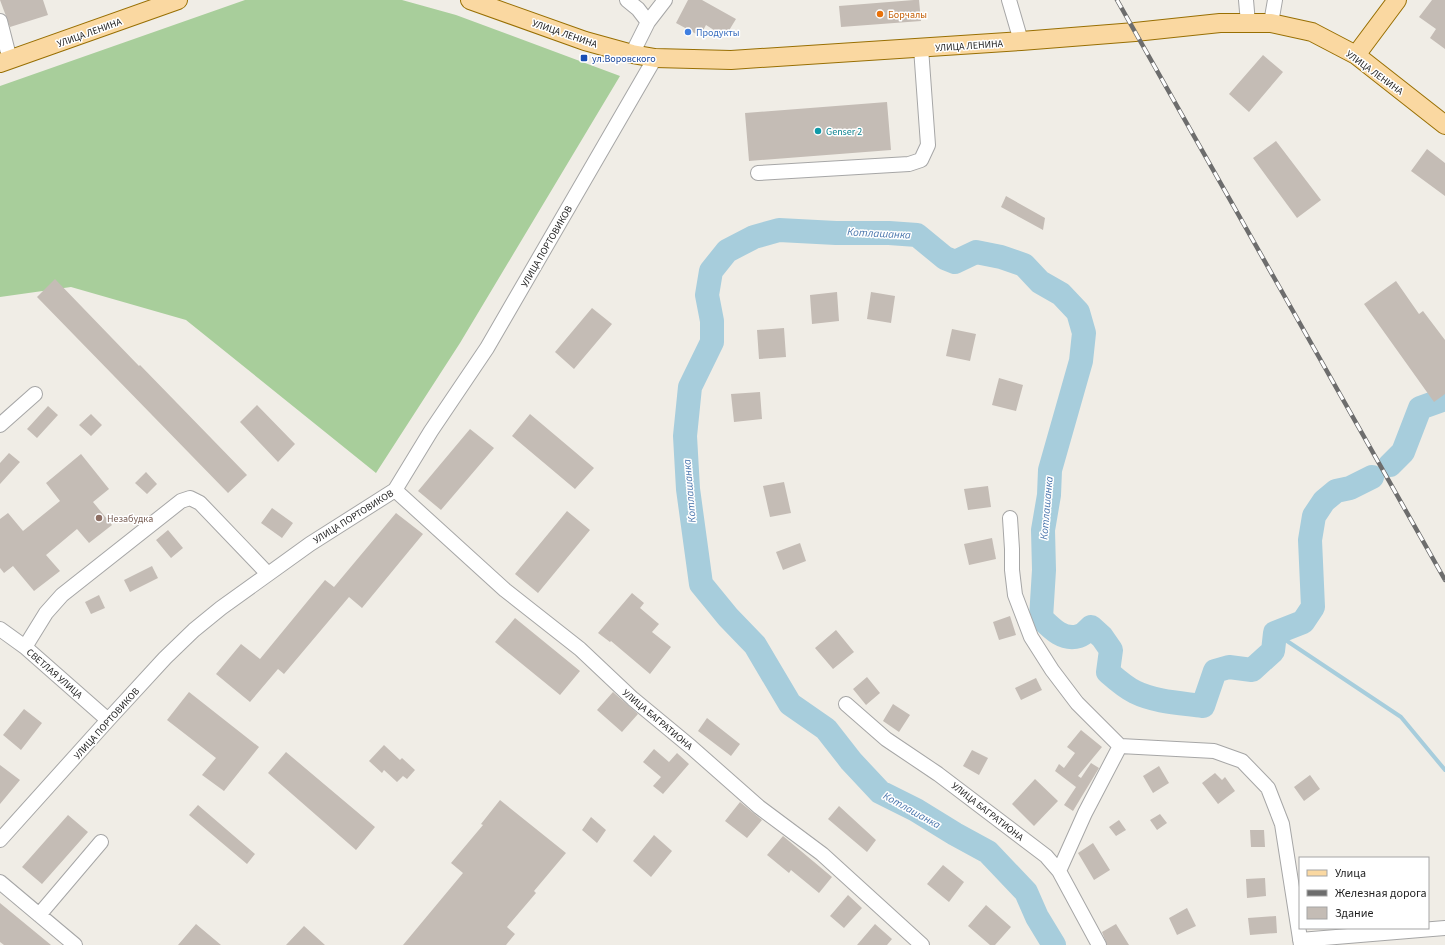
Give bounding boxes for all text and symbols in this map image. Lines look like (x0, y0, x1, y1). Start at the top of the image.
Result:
place label: Борчалы (888, 8, 927, 22)
marker: Борчалы (875, 9, 885, 19)
street label: УЛИЦА ЛЕНИНА (55, 15, 124, 51)
street label: УЛИЦА ЛЕНИНА (530, 16, 600, 52)
place label: Продукты (696, 26, 740, 40)
marker: Продукты (683, 27, 693, 37)
street label: УЛИЦА ЛЕНИНА (935, 37, 1004, 55)
street label: УЛИЦА ЛЕНИНА (1343, 47, 1406, 99)
place label: ул.Воровского (592, 52, 656, 66)
marker: ул.Воровского (579, 53, 589, 63)
place label: Genser 2 (826, 125, 862, 139)
marker: Genser 2 (813, 126, 823, 136)
street label: УЛИЦА ПОРТОВИКОВ (518, 203, 576, 290)
water label: Котлашанка (847, 224, 911, 243)
water label: Котлашанка (679, 458, 700, 523)
water label: Котлашанка (1036, 476, 1057, 540)
street label: УЛИЦА ПОРТОВИКОВ (311, 486, 396, 547)
place label: Незабудка (107, 512, 153, 526)
marker: Незабудка (94, 513, 104, 523)
street label: СВЕТЛАЯ УЛИЦА (23, 645, 86, 702)
street label: УЛИЦА ПОРТОВИКОВ (71, 685, 143, 763)
street label: УЛИЦА БАГРАТИОНА (619, 686, 696, 754)
street label: УЛИЦА БАГРАТИОНА (948, 779, 1027, 845)
water label: Котлашанка (880, 788, 943, 832)
legend (1299, 857, 1429, 929)
text: Улица (1335, 865, 1366, 882)
text: Железная дорога (1335, 885, 1427, 902)
text: Здание (1335, 905, 1374, 922)

